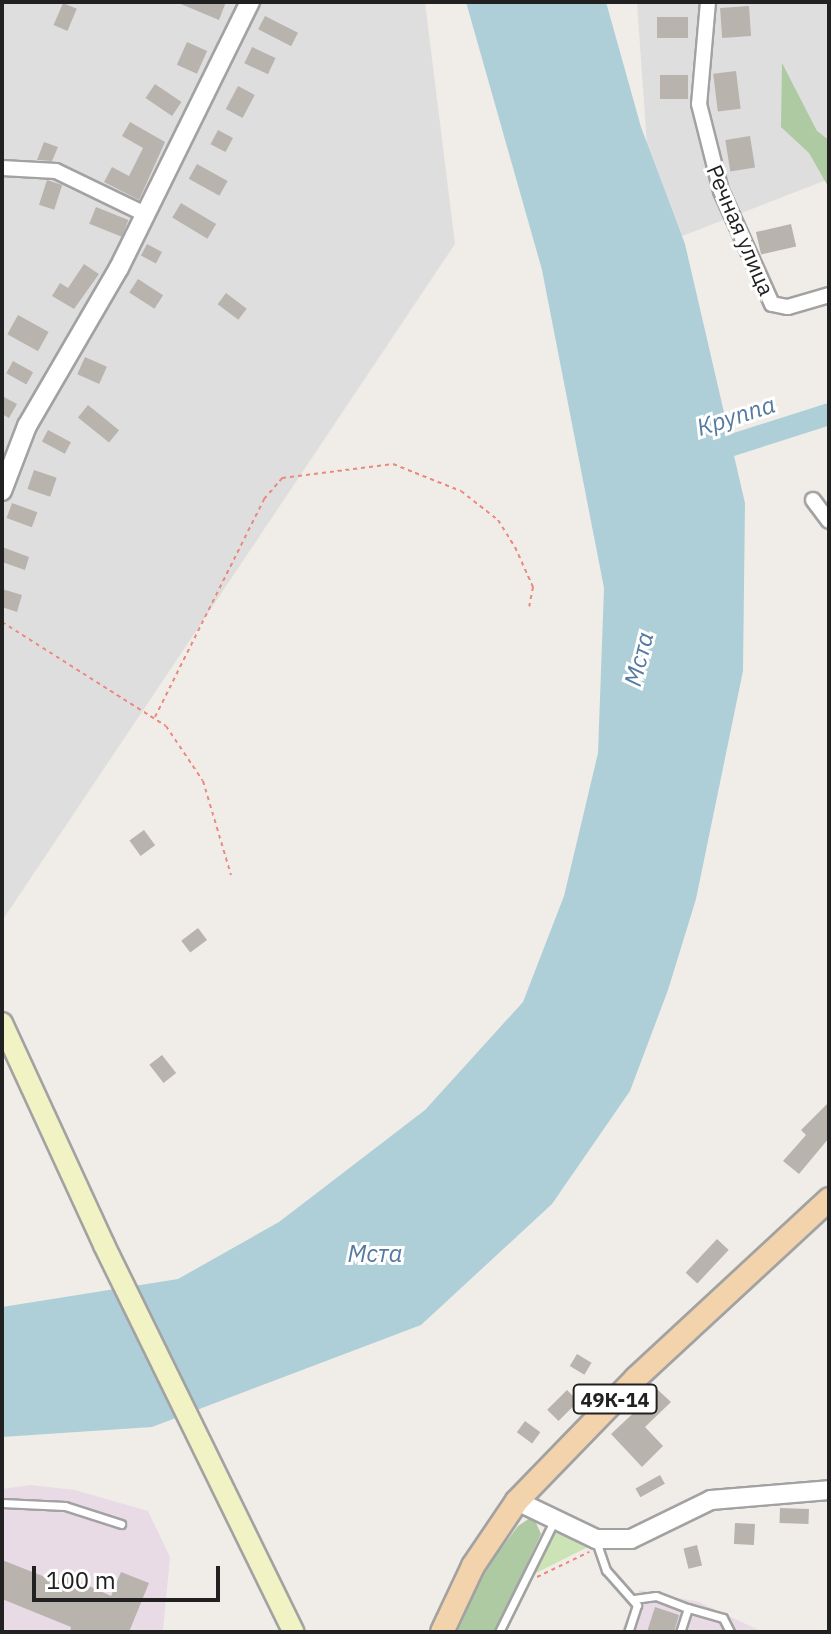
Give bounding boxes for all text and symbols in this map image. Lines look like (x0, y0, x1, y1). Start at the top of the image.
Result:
street label: Речная улица (702, 161, 780, 299)
water label: Круппа (693, 390, 779, 442)
water label: Мста (618, 629, 660, 689)
water label: Мста (348, 1240, 402, 1268)
road number: 49К-14 (571, 1383, 659, 1415)
scale bar (36, 1550, 224, 1600)
text: 100 m (46, 1564, 116, 1596)

